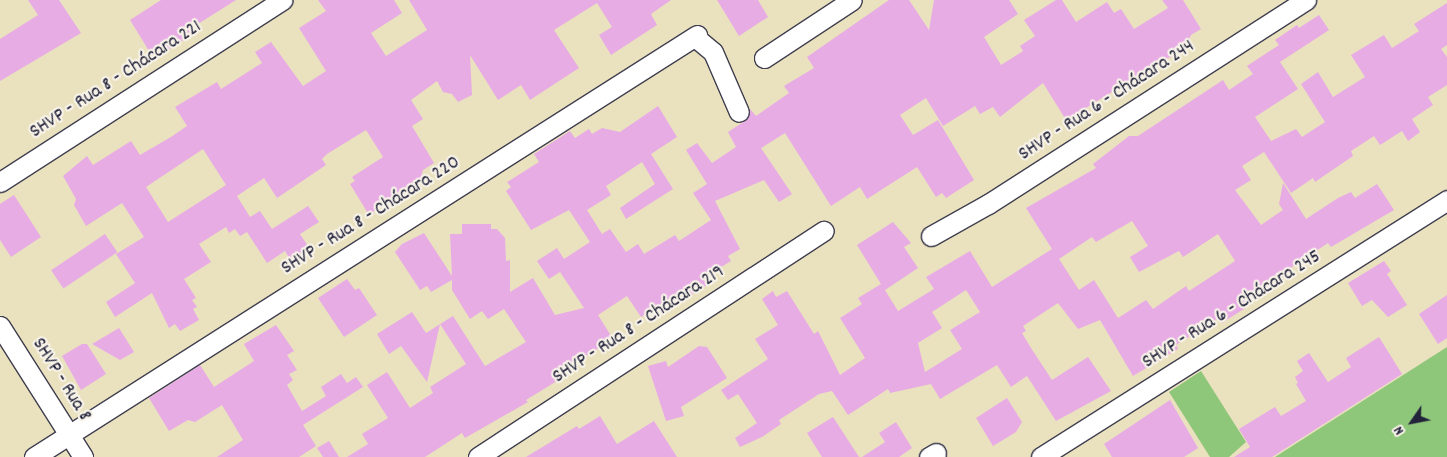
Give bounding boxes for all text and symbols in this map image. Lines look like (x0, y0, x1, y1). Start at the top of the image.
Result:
street label: SHVP - Rua 8 - Chácara 221 (26, 16, 206, 144)
street label: SHVP - Rua 6 - Chácara 244 (1014, 35, 1200, 167)
street label: SHVP - Rua 8 - Chácara 220 (277, 151, 465, 281)
street label: SHVP - Rua 6 - Chácara 245 (1138, 245, 1326, 375)
street label: SHVP - Rua 8 - Chácara 219 (549, 260, 729, 390)
street label: SHVP - Rua 8 (26, 334, 96, 426)
north arrow (1387, 397, 1437, 447)
text: N (1389, 422, 1410, 439)

